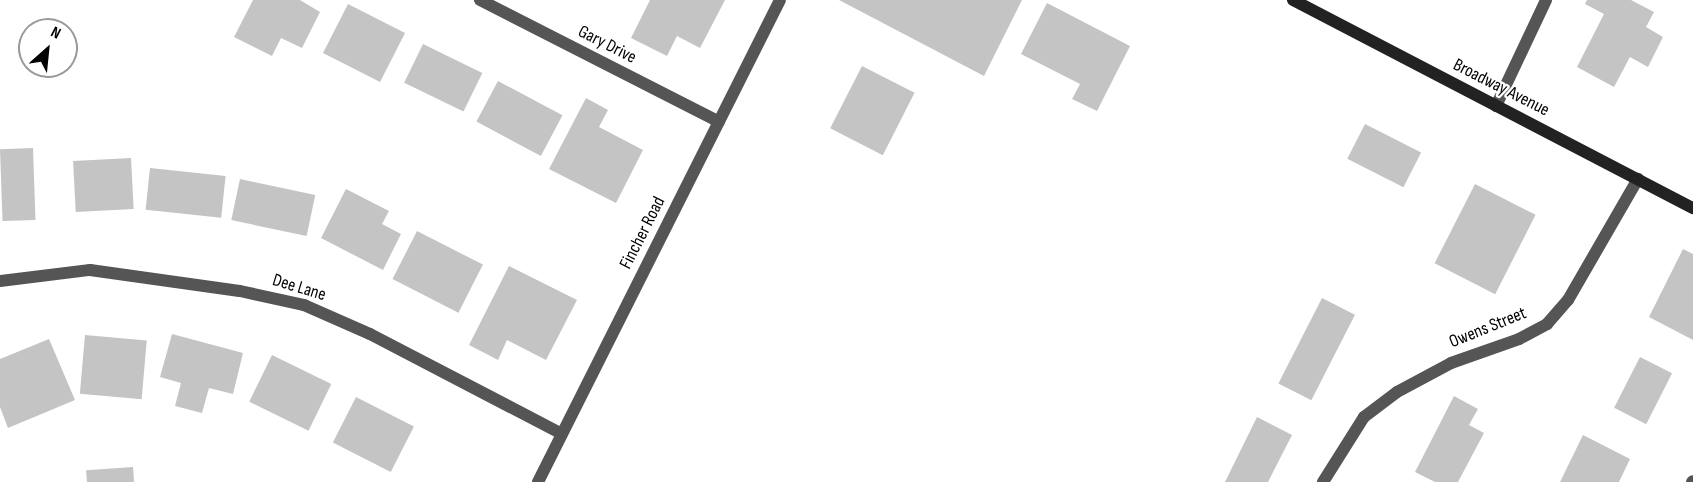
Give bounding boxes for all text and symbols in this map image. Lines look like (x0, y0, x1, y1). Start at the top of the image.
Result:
north arrow (18, 18, 78, 78)
street label: Gary Drive (574, 21, 640, 69)
text: N (47, 23, 64, 44)
street label: Broadway Avenue (1449, 54, 1553, 122)
street label: Fincher Road (616, 193, 670, 273)
street label: Dee Lane (270, 270, 328, 306)
street label: Owens Street (1446, 303, 1530, 353)

